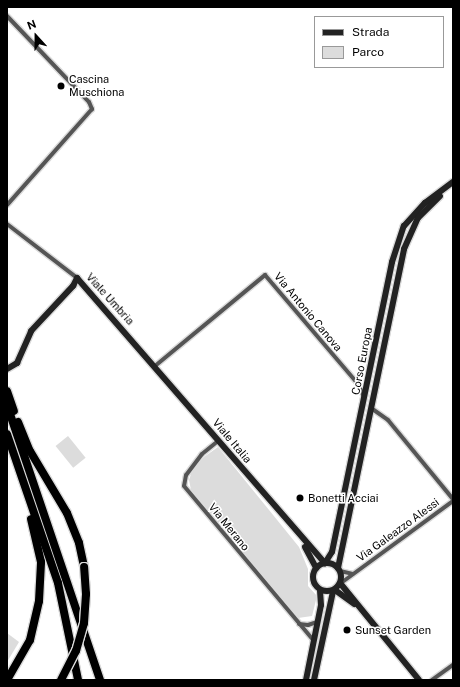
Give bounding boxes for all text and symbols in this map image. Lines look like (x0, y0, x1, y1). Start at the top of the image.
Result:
north arrow (16, 16, 56, 56)
legend (314, 16, 444, 68)
text: N (26, 18, 38, 32)
text: Strada (352, 25, 389, 39)
text: Parco (352, 45, 384, 59)
place label: Cascina Muschiona (69, 73, 124, 99)
marker: Cascina Muschiona (56, 81, 66, 91)
street label: Viale Umbria (83, 270, 137, 328)
street label: Via Antonio Canova (271, 270, 345, 354)
street label: Corso Europa (349, 326, 375, 396)
street label: Viale Italia (210, 416, 254, 466)
place label: Bonetti Acciai (308, 491, 378, 505)
marker: Bonetti Acciai (295, 493, 305, 503)
street label: Via Galeazzo Alessi (354, 496, 442, 564)
street label: Via Merano (206, 500, 252, 554)
place label: Sunset Garden (355, 623, 431, 637)
marker: Sunset Garden (342, 625, 352, 635)

